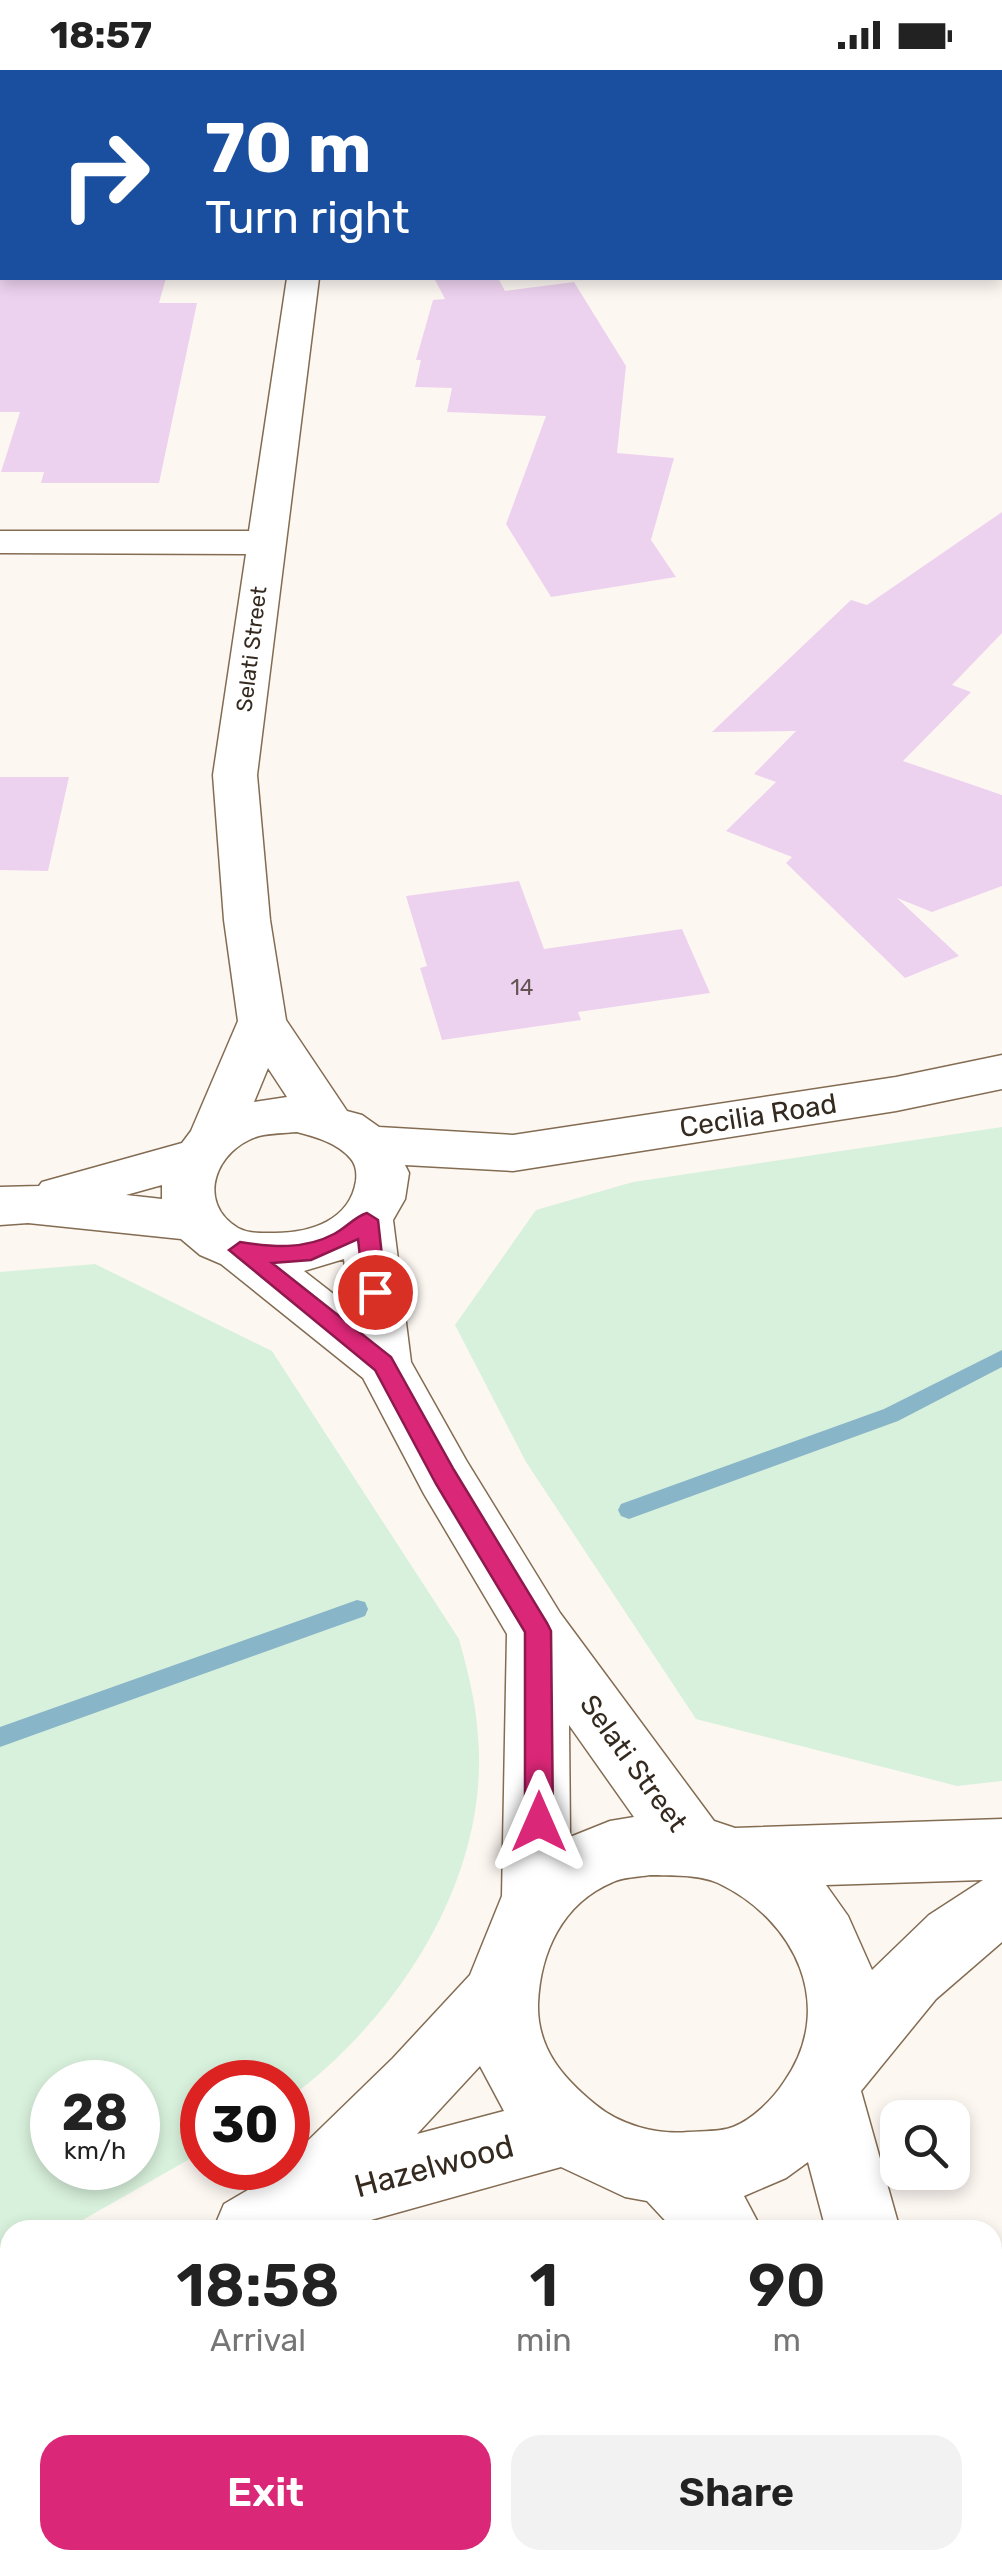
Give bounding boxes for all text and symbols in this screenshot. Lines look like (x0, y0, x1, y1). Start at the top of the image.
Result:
text: 18:57 (50, 12, 152, 58)
text: 70 m (205, 107, 372, 190)
icon: right (40, 110, 170, 240)
text: Turn right (205, 191, 409, 244)
street label: Selati Street (230, 584, 273, 713)
house number: 14 (510, 974, 534, 1001)
street label: Cecilia Road (677, 1087, 839, 1144)
pin (333, 1250, 418, 1335)
icon: arrive (348, 1265, 403, 1320)
street label: Selati Street (573, 1689, 694, 1838)
position arrow (487, 1770, 591, 1874)
speed limit sign: 30 (180, 2060, 310, 2190)
text: 28 (62, 2083, 128, 2143)
map controls (880, 2100, 970, 2190)
button: search (880, 2100, 970, 2190)
street label: Hazelwood (350, 2127, 518, 2205)
text: km/h (64, 2136, 126, 2165)
text: 18:58 (176, 2250, 340, 2321)
text: 1 (529, 2250, 558, 2321)
text: 90 (748, 2250, 826, 2321)
text: Arrival (210, 2321, 306, 2359)
text: min (516, 2321, 572, 2359)
text: m (773, 2321, 801, 2359)
button: Exit (40, 2435, 491, 2550)
button: Share (511, 2435, 962, 2550)

